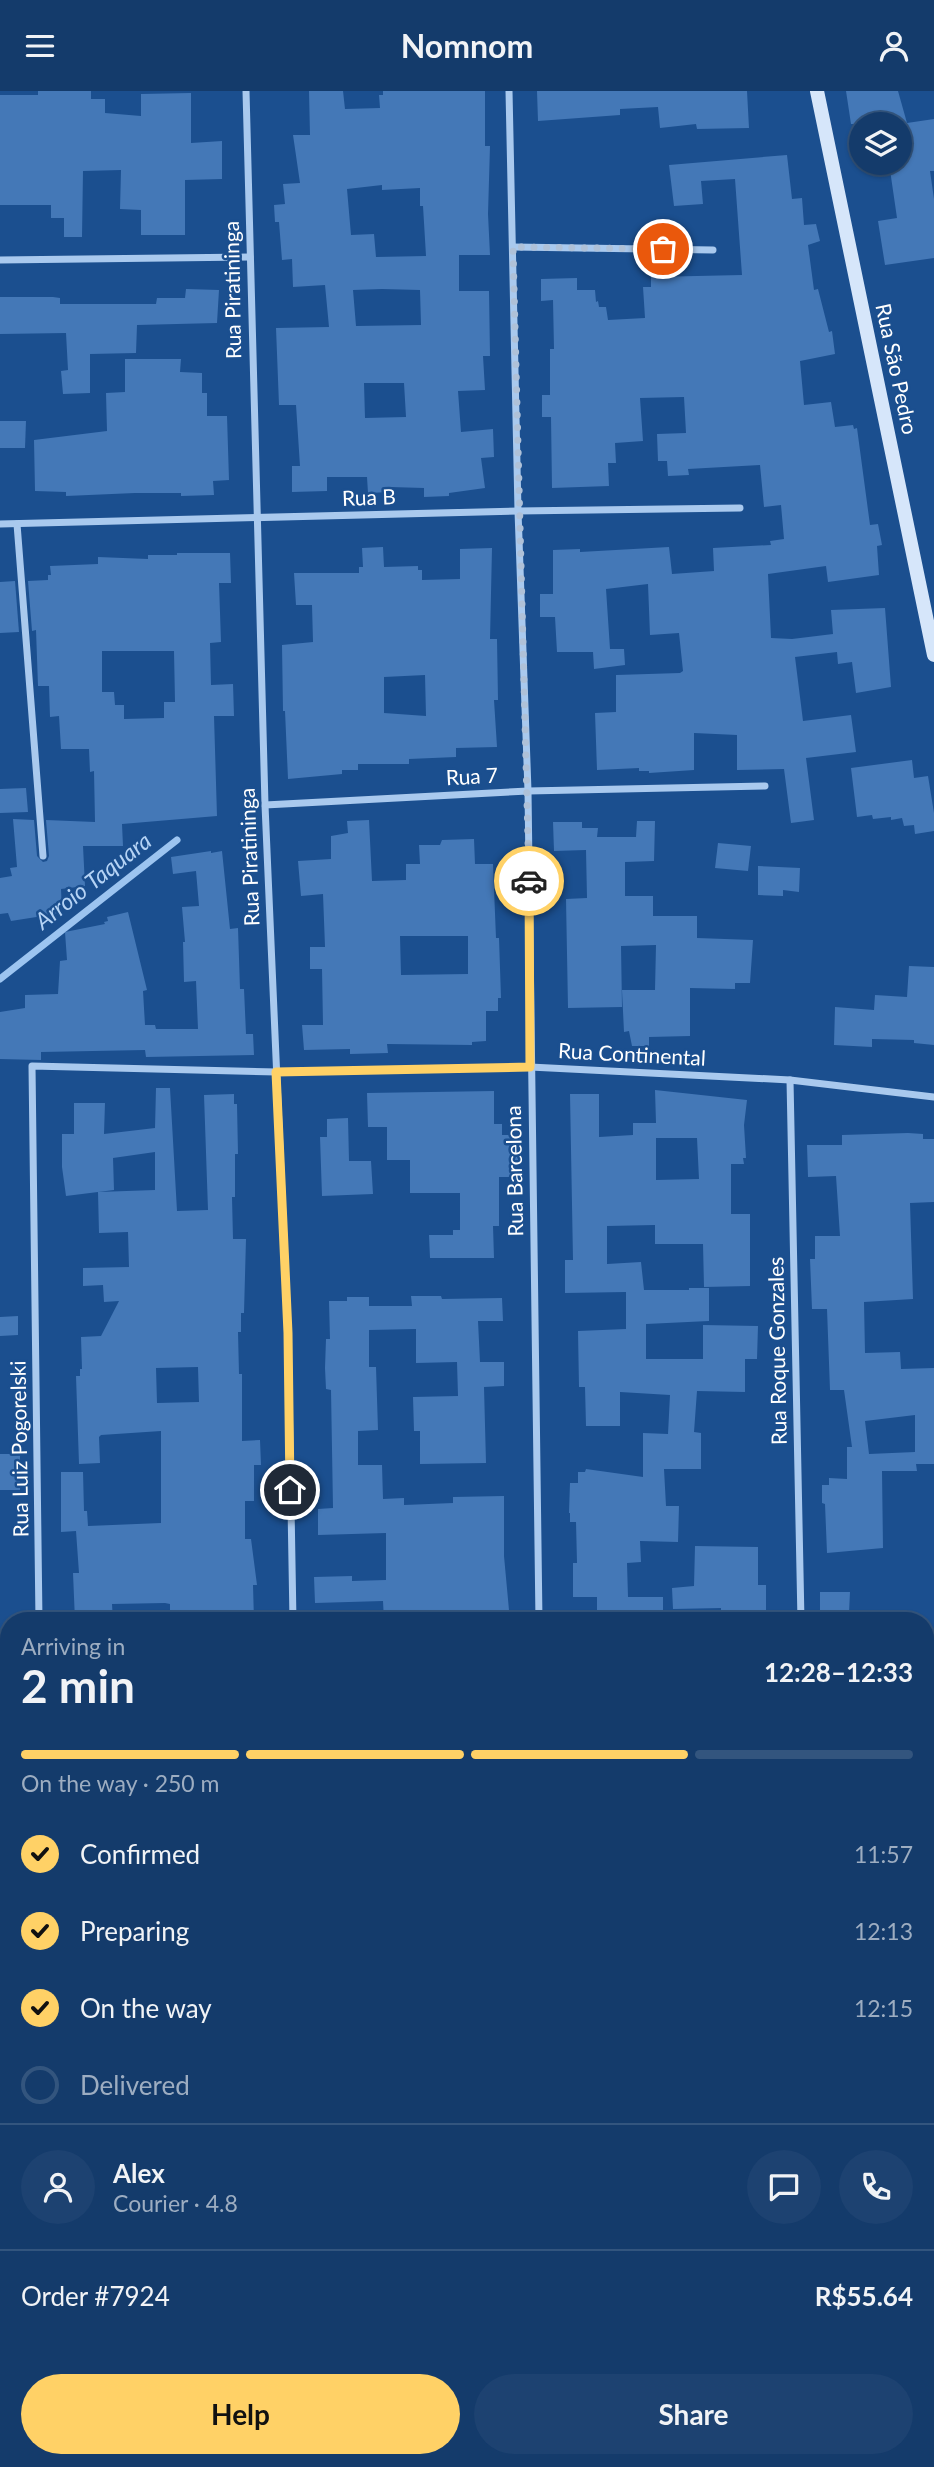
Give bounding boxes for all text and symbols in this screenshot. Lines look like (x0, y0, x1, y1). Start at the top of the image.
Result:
text: Nomnom (401, 26, 533, 65)
icon: menu (21, 27, 59, 65)
icon: person (875, 27, 913, 65)
map controls (849, 112, 912, 175)
button: layers (849, 112, 912, 175)
pin (633, 219, 693, 279)
street label: Rua Piratininga (218, 221, 245, 359)
icon: bag (644, 230, 682, 268)
street label: Rua São Pedro (871, 301, 924, 437)
street label: Rua B (342, 483, 396, 510)
street label: Rua 7 (445, 762, 499, 789)
street label: Rua Piratininga (234, 787, 263, 927)
water label: Arroio Taquara (28, 826, 156, 935)
courier (494, 846, 564, 916)
icon: car (510, 862, 548, 900)
street label: Rua Continental (558, 1037, 707, 1070)
street label: Rua Barcelona (500, 1105, 527, 1237)
street label: Rua Roque Gonzales (762, 1257, 791, 1445)
street label: Rua Luiz Pogorelski (4, 1360, 33, 1538)
pin (260, 1460, 320, 1520)
icon: home (271, 1471, 309, 1509)
text: Arriving in (21, 1632, 125, 1660)
text: 12:28–12:33 (764, 1656, 913, 1688)
text: 2 min (21, 1658, 135, 1713)
text: On the way · 250 m (21, 1769, 220, 1797)
icon: check (21, 1835, 59, 1873)
text: Confirmed (80, 1838, 200, 1870)
text: 11:57 (854, 1840, 913, 1868)
icon: check (21, 1912, 59, 1950)
text: Preparing (80, 1915, 189, 1947)
text: 12:13 (854, 1917, 913, 1945)
icon: check (21, 1989, 59, 2027)
text: On the way (80, 1992, 212, 2024)
text: 12:15 (854, 1994, 913, 2022)
text: Delivered (80, 2069, 190, 2101)
button: person (21, 2150, 95, 2224)
button: chat (747, 2150, 821, 2224)
button: phone (839, 2150, 913, 2224)
text: Alex (113, 2157, 165, 2189)
text: Courier · 4.8 (113, 2189, 238, 2217)
text: Order #7924 (21, 2280, 170, 2312)
text: R$55.64 (815, 2280, 913, 2312)
button: Help (21, 2374, 460, 2454)
button: Share (474, 2374, 913, 2454)

